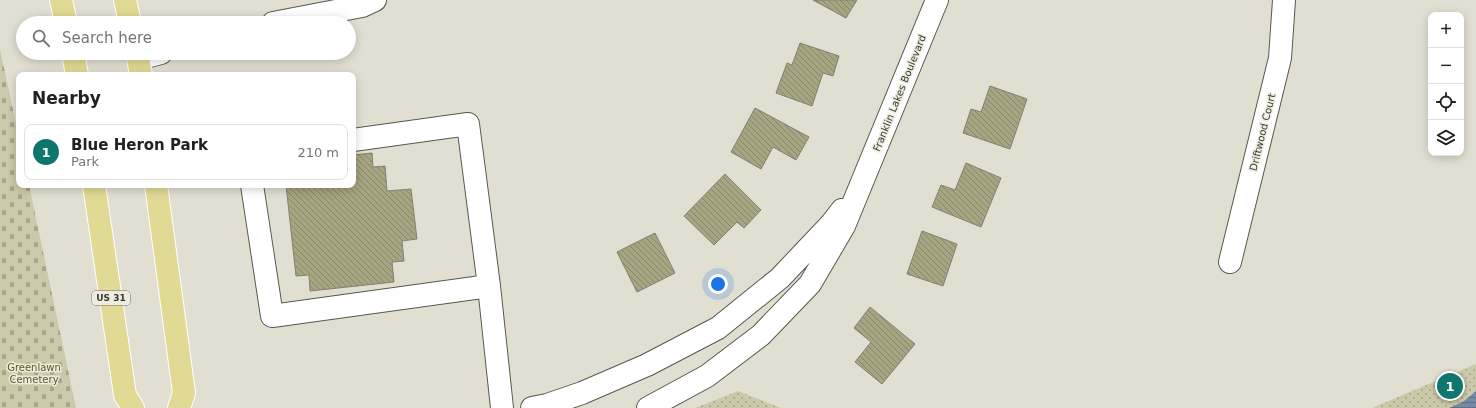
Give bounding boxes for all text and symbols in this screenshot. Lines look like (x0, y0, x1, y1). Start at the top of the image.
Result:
map controls (1428, 12, 1464, 156)
button: + (1428, 12, 1464, 48)
search box (16, 16, 356, 60)
icon: search (30, 27, 52, 49)
text: Search here (62, 29, 152, 47)
street label: Franklin Lakes Boulevard (871, 33, 928, 153)
button: − (1428, 48, 1464, 84)
button: locate (1428, 84, 1464, 120)
text: Nearby (32, 88, 101, 108)
street label: Driftwood Court (1248, 92, 1277, 172)
button: layers (1428, 120, 1464, 156)
text: Blue Heron Park (71, 136, 208, 154)
text: 1 (41, 145, 51, 160)
text: 210 m (297, 145, 339, 160)
text: Park (71, 154, 99, 169)
your location (708, 274, 728, 294)
road number: US 31 (92, 291, 130, 305)
park label: Greenlawn Cemetery (7, 362, 61, 385)
pin: 1 (1437, 371, 1463, 401)

